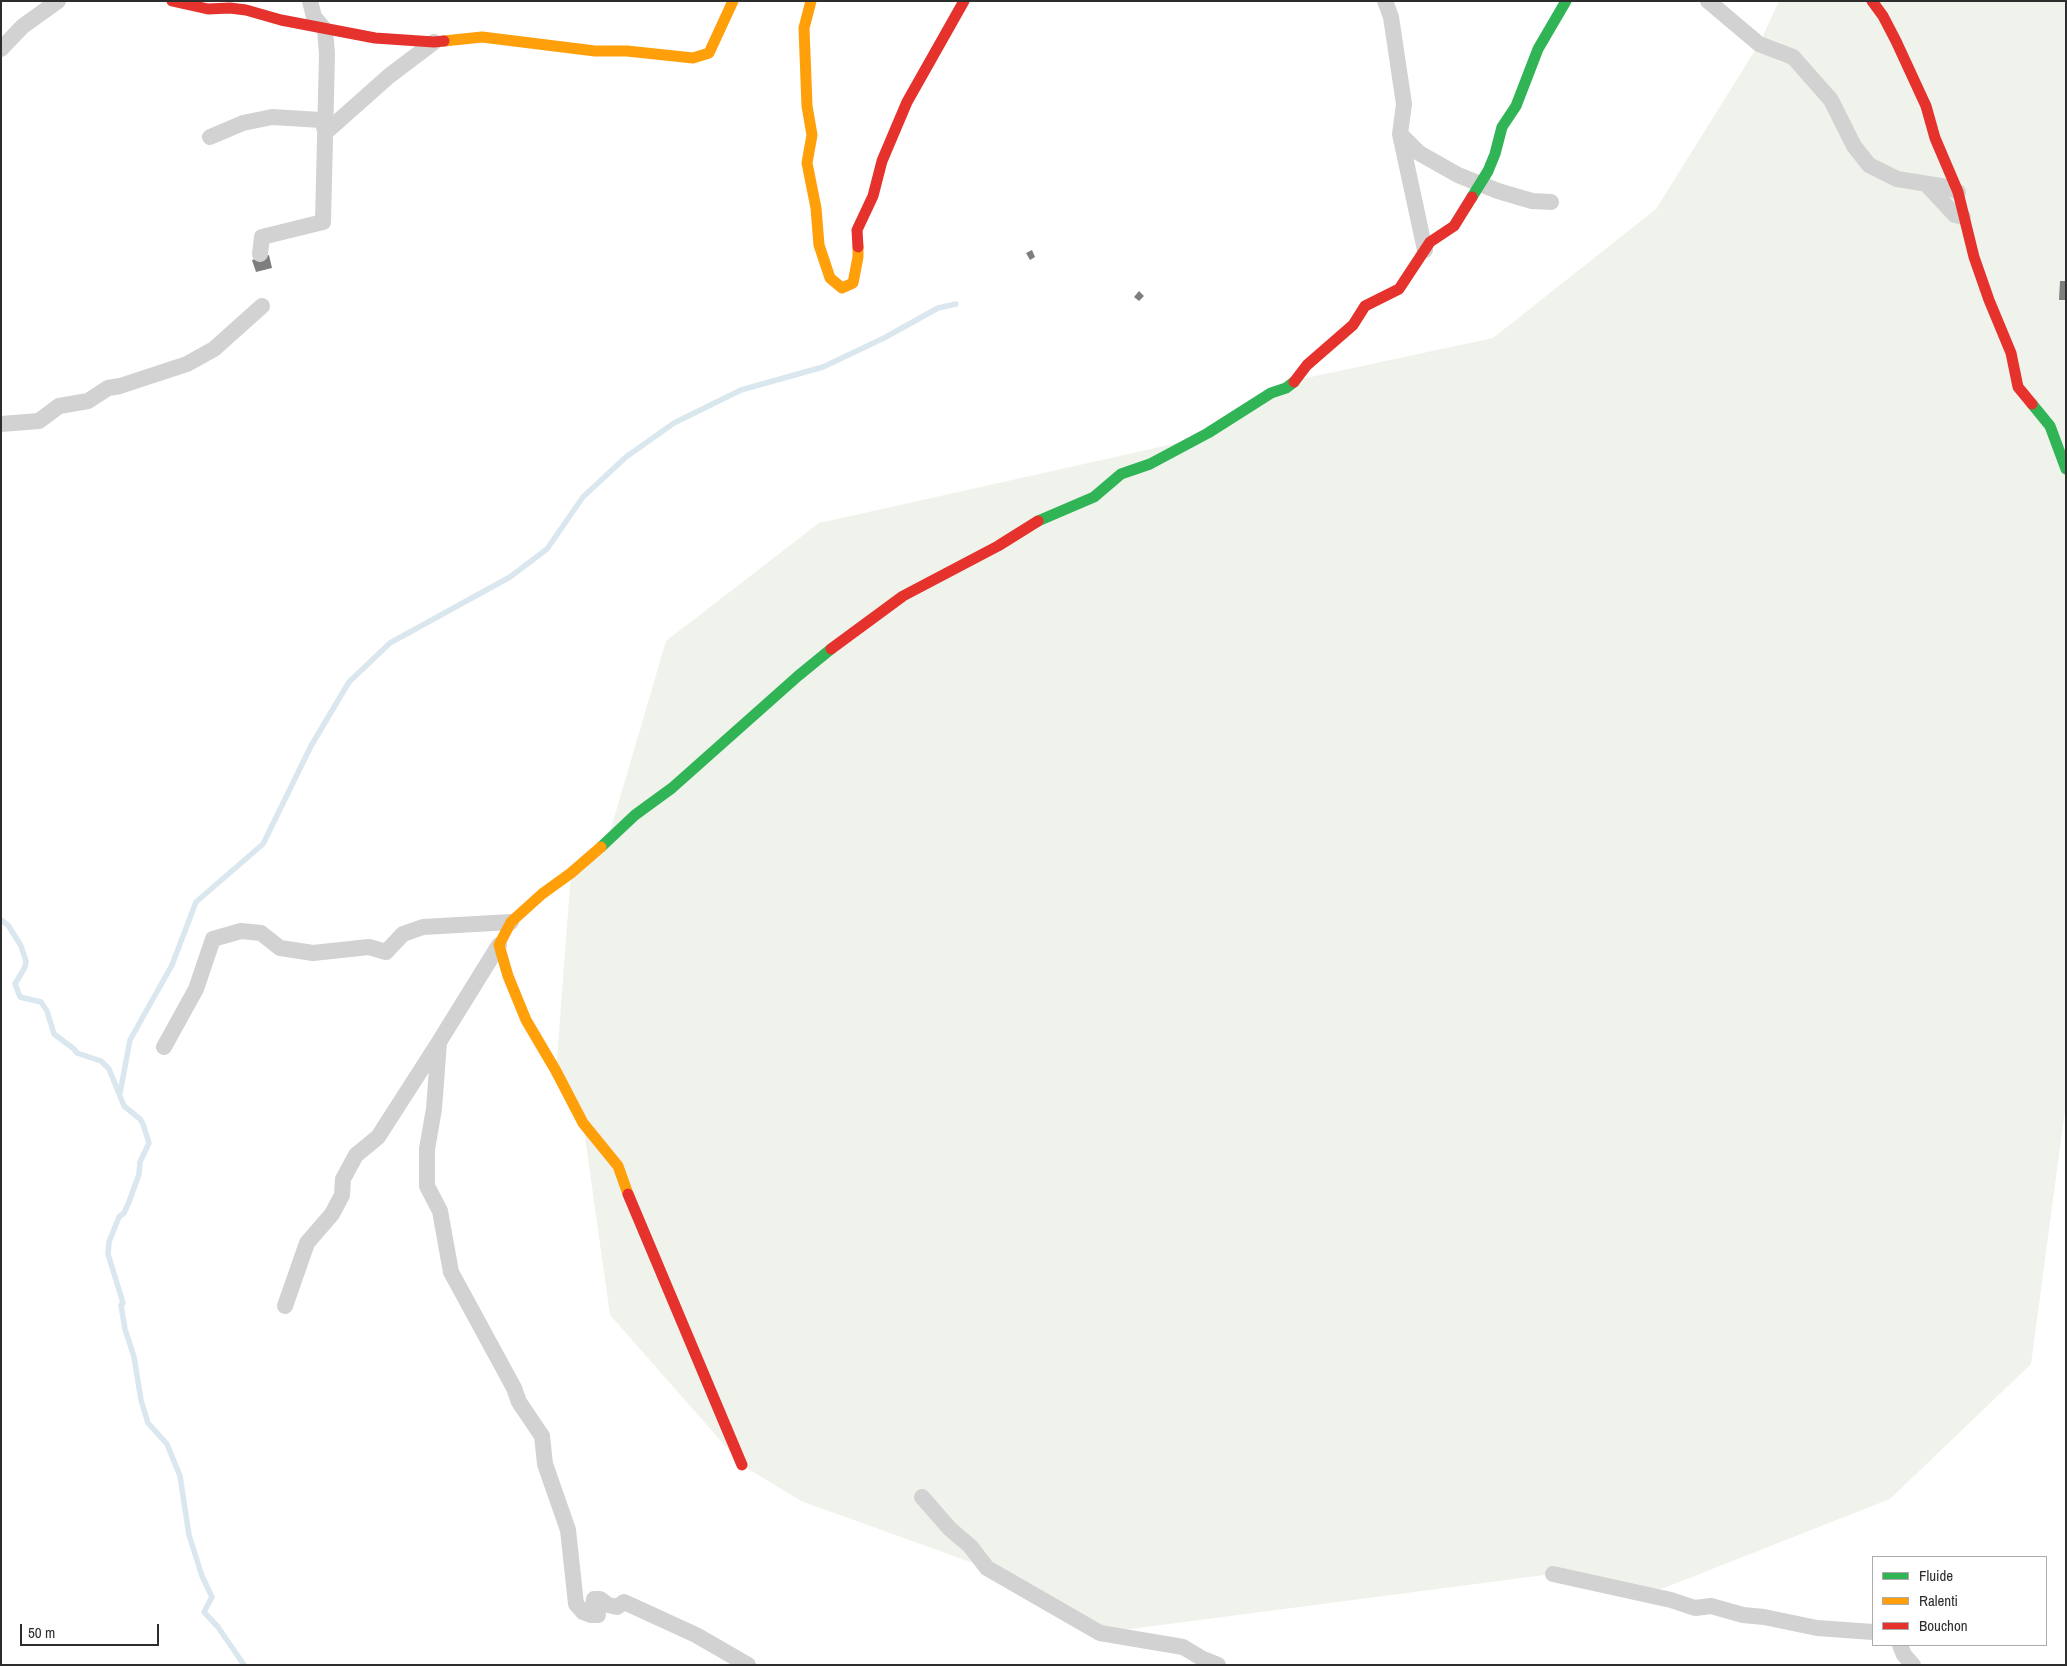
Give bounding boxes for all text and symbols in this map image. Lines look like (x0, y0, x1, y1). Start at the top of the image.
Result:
legend (1872, 1556, 2047, 1646)
text: Fluide (1919, 1565, 1953, 1586)
text: Ralenti (1919, 1590, 1958, 1611)
scale bar (22, 1614, 161, 1646)
text: Bouchon (1919, 1615, 1968, 1636)
text: 50 m (28, 1622, 55, 1643)

